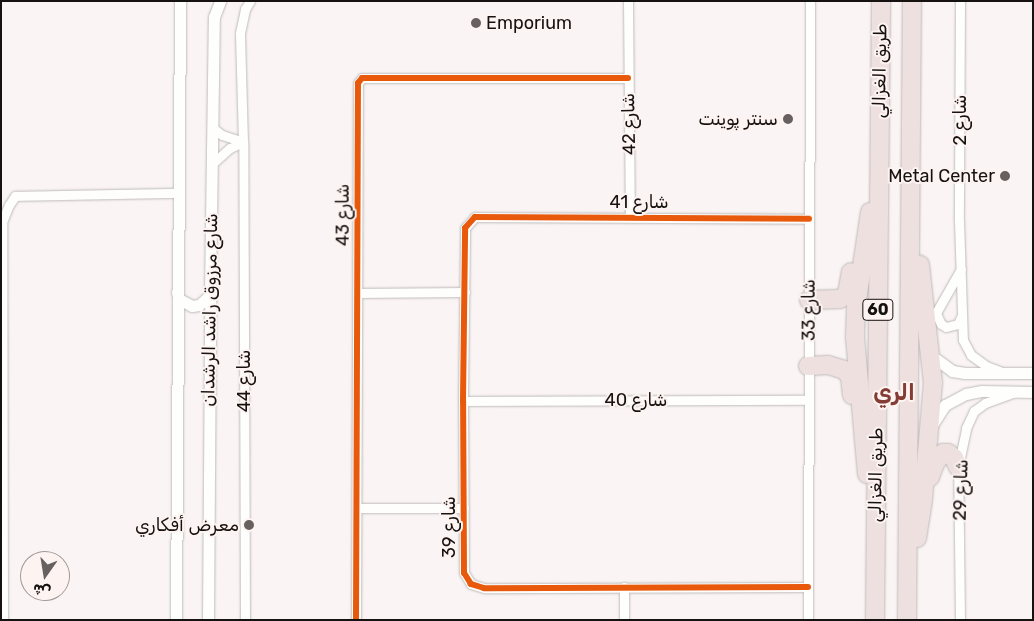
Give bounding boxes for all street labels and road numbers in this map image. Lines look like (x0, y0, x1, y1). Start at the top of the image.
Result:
street label: طريق الغزالي (868, 23, 892, 119)
street label: شارع 42 (618, 93, 640, 155)
street label: شارع 2 (949, 95, 971, 145)
street label: شارع 43 (332, 184, 354, 246)
street label: شارع 41 (610, 191, 668, 213)
street label: شارع مرزوق راشد الرشدان (198, 213, 222, 407)
street label: شارع 33 (798, 279, 820, 341)
road number: 60 (862, 296, 894, 324)
street label: شارع 44 (233, 350, 255, 412)
street label: شارع 40 (605, 389, 667, 411)
street label: طريق الغزالي (864, 427, 888, 523)
street label: شارع 29 (949, 459, 973, 521)
street label: شارع 39 (438, 496, 460, 558)

